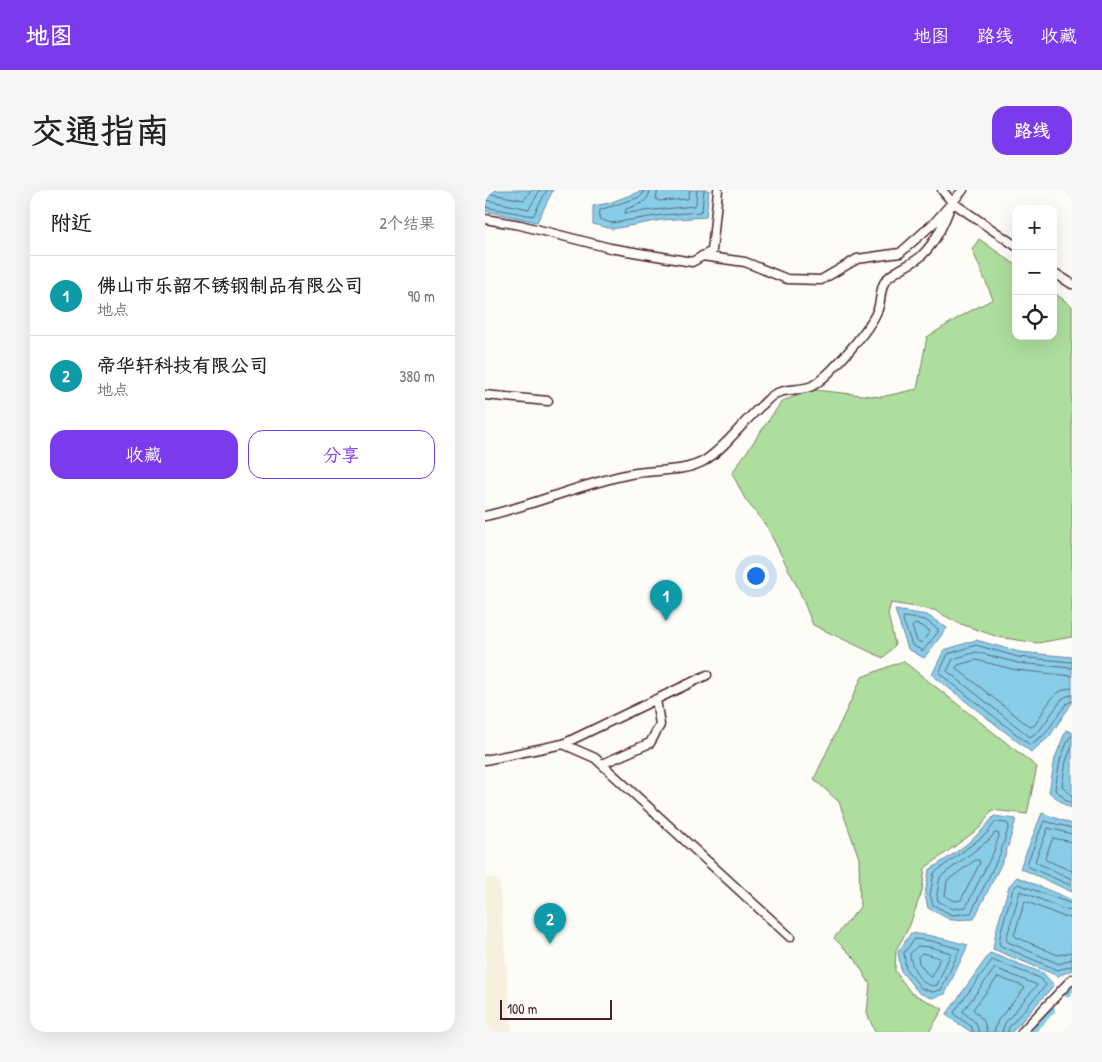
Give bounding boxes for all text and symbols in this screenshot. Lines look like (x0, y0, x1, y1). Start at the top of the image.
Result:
text: 地图 (25, 19, 73, 51)
text: 地图 (913, 23, 949, 48)
text: 路线 (977, 23, 1013, 48)
text: 收藏 (1041, 23, 1077, 48)
button: 路线 (992, 106, 1072, 155)
text: 交通指南 (30, 107, 170, 154)
map controls (1012, 205, 1057, 340)
button: + (1012, 205, 1057, 250)
text: 附近 (50, 208, 92, 237)
text: 2个结果 (380, 212, 435, 234)
button: − (1012, 250, 1057, 295)
text: 佛山市乐韶不锈钢制品有限公司 (97, 272, 363, 298)
text: 1 (63, 285, 69, 307)
text: 90 m (407, 285, 435, 307)
button: locate (1012, 295, 1057, 340)
text: 地点 (97, 298, 129, 320)
text: 帝华轩科技有限公司 (97, 352, 268, 378)
text: 2 (62, 365, 70, 387)
text: 380 m (399, 365, 435, 387)
text: 地点 (97, 378, 129, 400)
button: 收藏 (50, 430, 238, 479)
button: 分享 (248, 430, 435, 479)
your location (743, 563, 769, 589)
pin: 1 (650, 580, 682, 621)
pin: 2 (534, 903, 566, 944)
scale bar (500, 997, 613, 1020)
text: 100 m (507, 999, 537, 1018)

